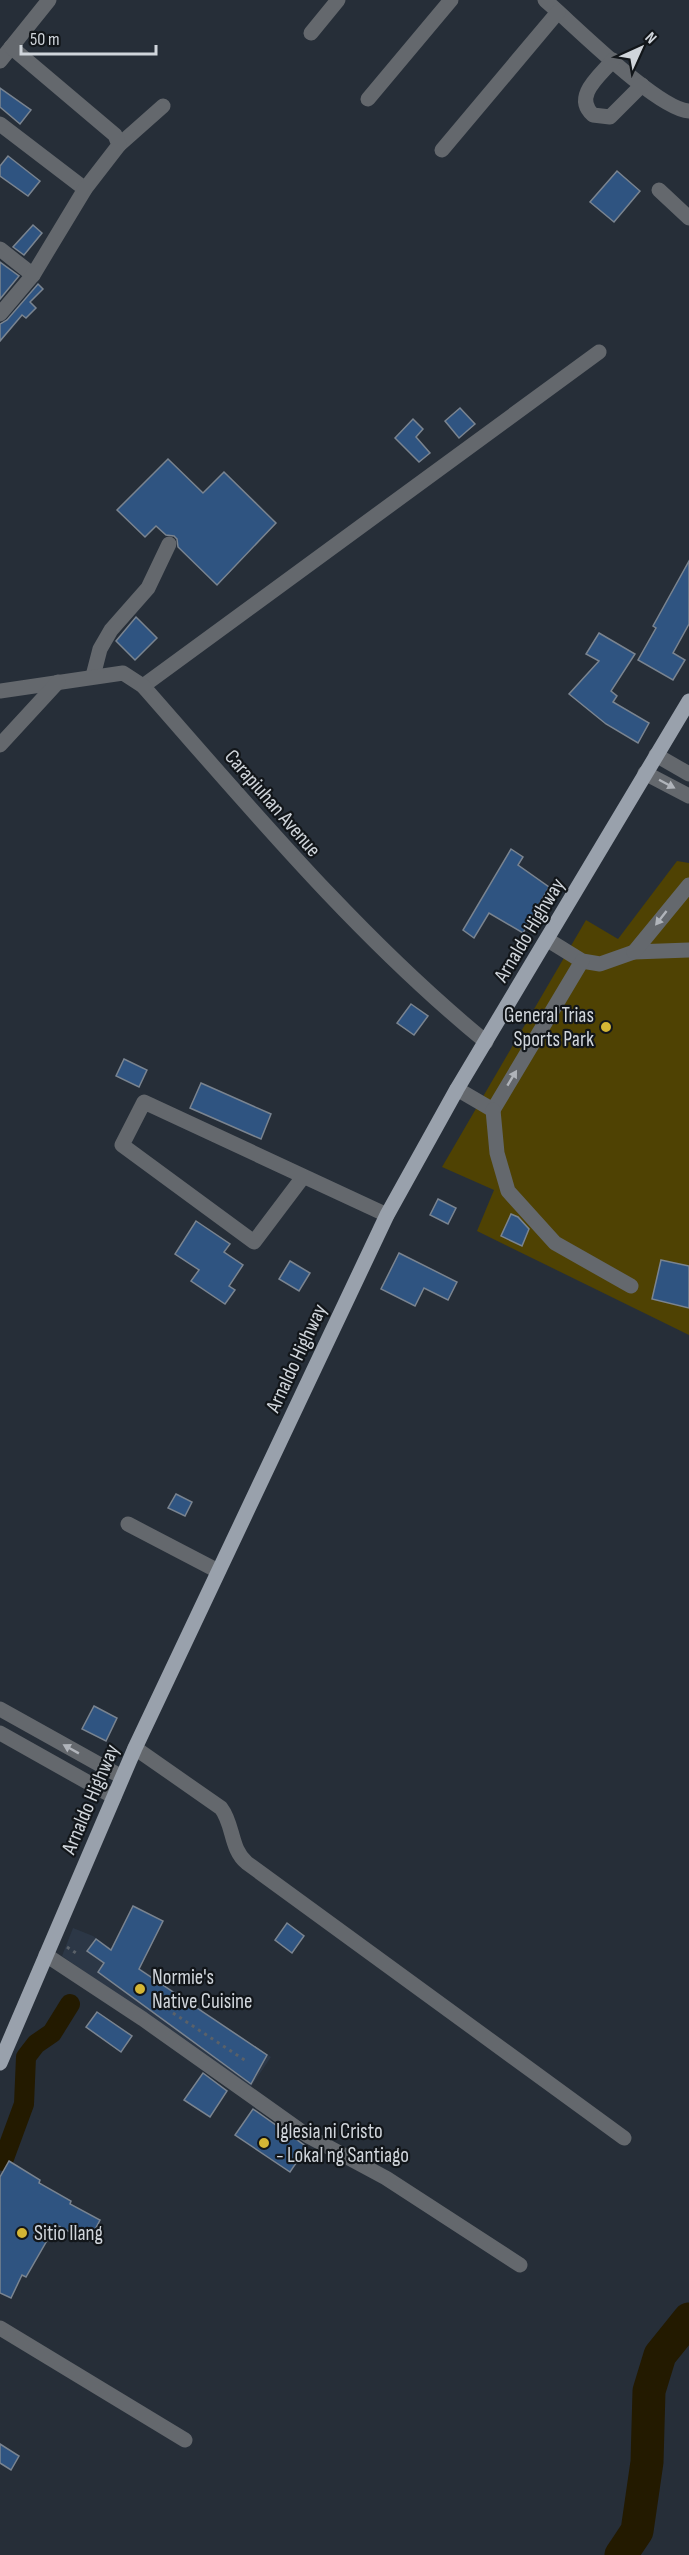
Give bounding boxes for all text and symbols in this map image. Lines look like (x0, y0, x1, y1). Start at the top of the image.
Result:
scale bar (21, 18, 156, 56)
north arrow (611, 18, 671, 78)
text: 50 m (30, 29, 60, 50)
text: N (641, 29, 660, 48)
street label: Carapiuhan Avenue (219, 745, 326, 862)
one-way arrow (659, 780, 676, 789)
street label: Arnaldo Highway (488, 874, 570, 988)
one-way arrow (656, 910, 668, 925)
place label: General Trias Sports Park (504, 1003, 594, 1052)
marker: General Trias Sports Park (599, 1020, 613, 1034)
one-way arrow (507, 1070, 518, 1086)
street label: Arnaldo Highway (260, 1300, 332, 1417)
street label: Arnaldo Highway (56, 1741, 125, 1859)
one-way arrow (63, 1744, 80, 1754)
place label: Normie's Native Cuisine (152, 1965, 253, 2014)
marker: Normie's Native Cuisine (133, 1982, 147, 1996)
place label: Iglesia ni Cristo - Lokal ng Santiago (276, 2119, 409, 2168)
marker: Iglesia ni Cristo - Lokal ng Santiago (257, 2136, 271, 2150)
place label: Sitio Ilang (34, 2221, 103, 2246)
marker: Sitio Ilang (15, 2226, 29, 2240)

